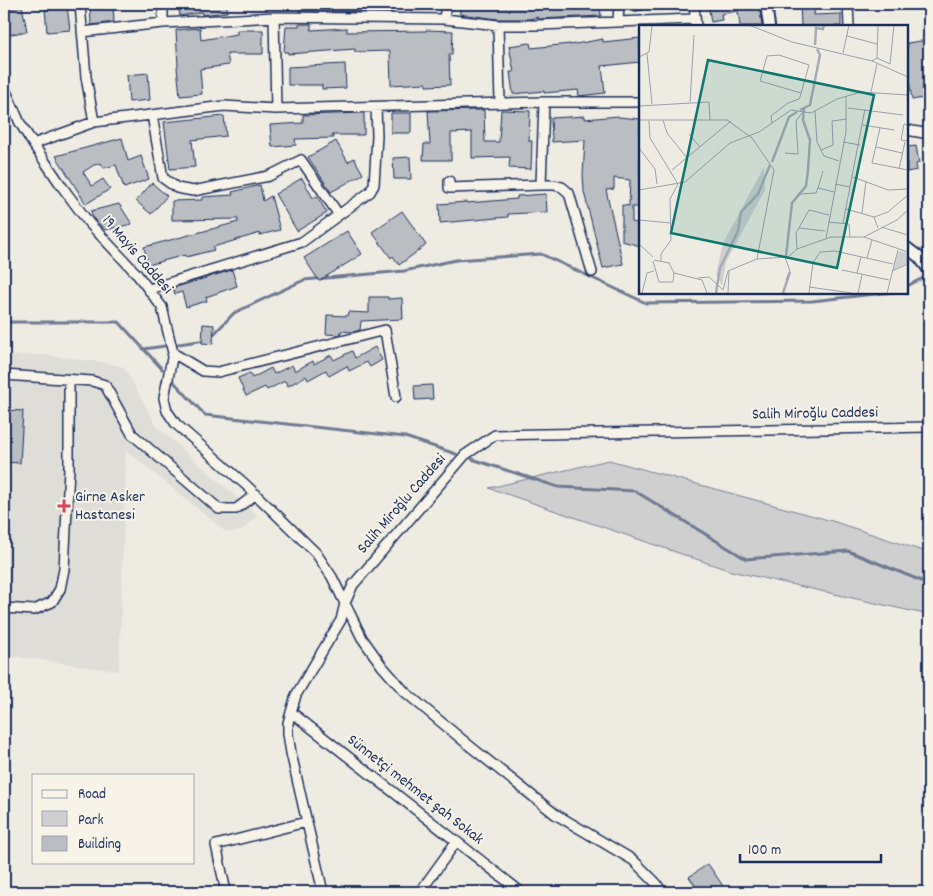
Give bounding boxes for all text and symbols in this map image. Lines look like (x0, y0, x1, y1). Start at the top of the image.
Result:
inset map (639, 25, 908, 294)
street label: 19 Mayis Caddesi (96, 210, 178, 300)
street label: Salih Miroğlu Caddesi (752, 401, 878, 427)
street label: Salih Miroğlu Caddesi (352, 449, 452, 559)
place label: Girne Asker Hastanesi (75, 486, 145, 527)
marker: Girne Asker Hastanesi (57, 499, 71, 513)
street label: Sünnetçi mehmet şah Sokak (342, 729, 488, 851)
legend (32, 774, 195, 864)
text: Road (78, 784, 106, 806)
text: Park (78, 810, 104, 832)
scale bar (740, 831, 882, 863)
text: Building (78, 834, 121, 856)
text: 100 m (748, 840, 781, 862)

